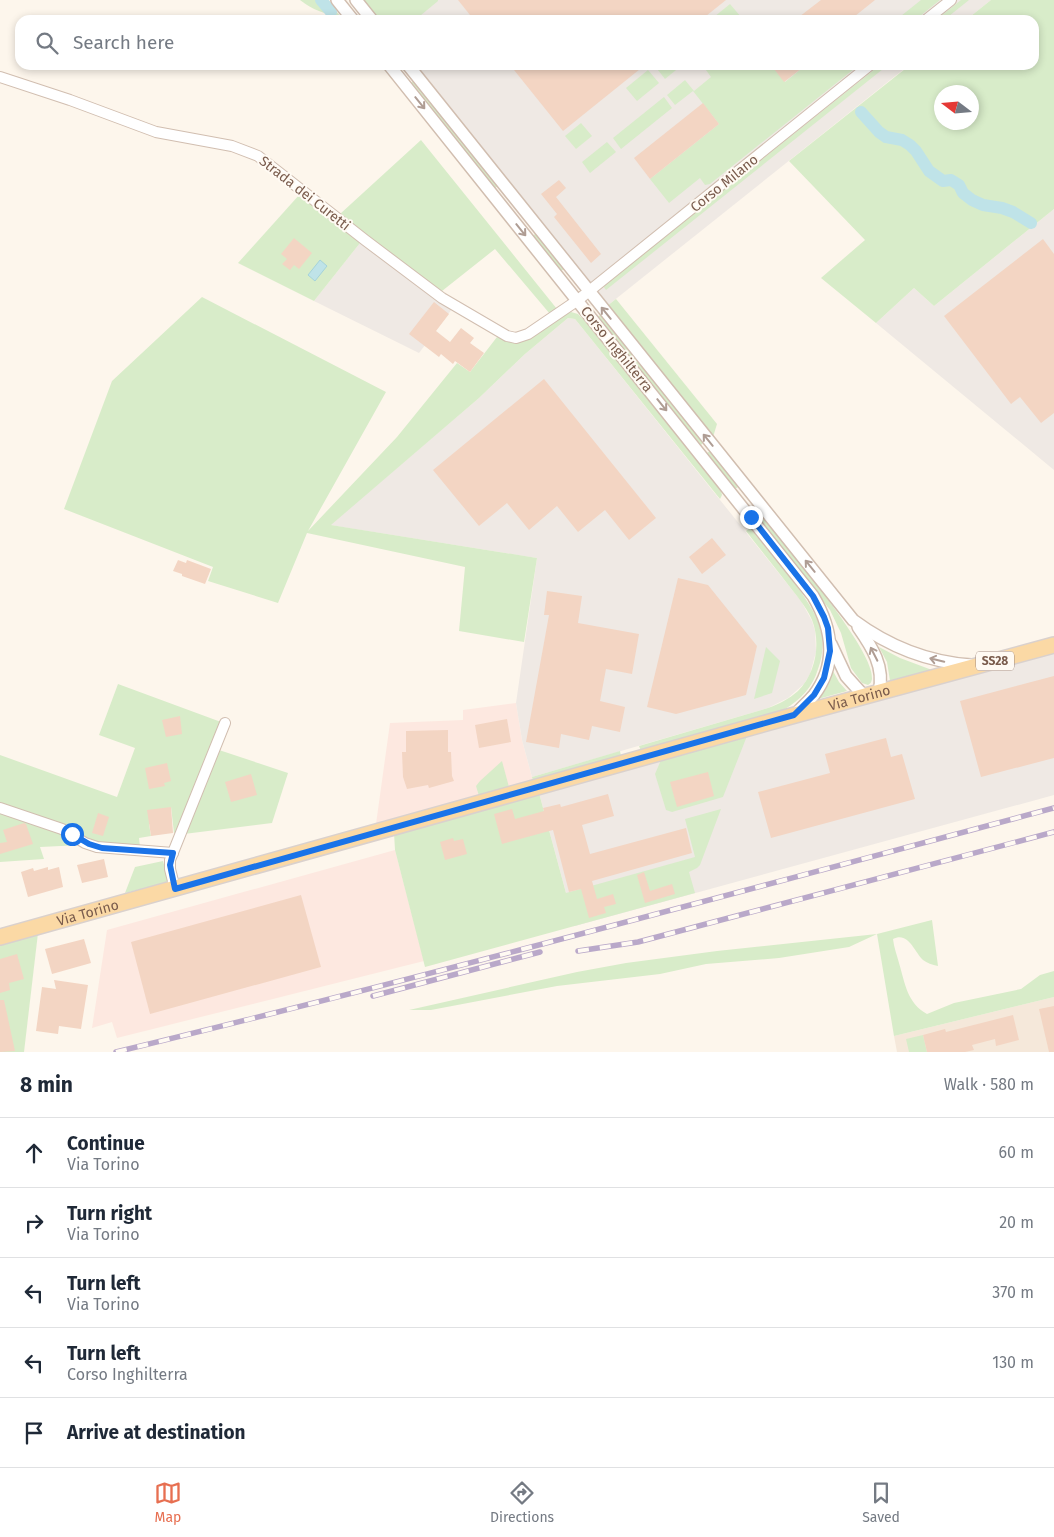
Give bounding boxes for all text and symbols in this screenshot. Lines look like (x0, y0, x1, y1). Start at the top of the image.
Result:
search box (15, 15, 1039, 70)
icon: search (33, 29, 61, 57)
text: Search here (73, 31, 174, 54)
north arrow (934, 85, 979, 130)
one-way arrow (414, 96, 425, 109)
street label: Corso Milano (687, 151, 762, 216)
street label: Strada dei Curetti (256, 153, 354, 234)
one-way arrow (516, 223, 527, 236)
street label: Corso Inghilterra (577, 303, 656, 396)
one-way arrow (601, 307, 612, 320)
one-way arrow (657, 399, 668, 412)
one-way arrow (702, 433, 713, 446)
route end (740, 506, 763, 529)
one-way arrow (804, 560, 815, 573)
one-way arrow (869, 646, 879, 661)
road number: SS28 (976, 651, 1014, 670)
one-way arrow (929, 655, 945, 664)
street label: Via Torino (827, 682, 892, 715)
route start (61, 823, 84, 846)
street label: Via Torino (55, 896, 121, 930)
text: 8 min (20, 1072, 73, 1098)
text: Walk · 580 m (944, 1075, 1034, 1094)
text: Continue (67, 1132, 145, 1155)
icon: ahead (20, 1139, 48, 1167)
text: 60 m (999, 1143, 1034, 1162)
text: Via Torino (67, 1155, 140, 1174)
text: Turn right (67, 1202, 152, 1225)
icon: right (20, 1209, 48, 1237)
text: 20 m (999, 1213, 1034, 1232)
text: Via Torino (67, 1225, 140, 1244)
text: Turn left (67, 1272, 141, 1295)
icon: left (20, 1279, 48, 1307)
text: 370 m (992, 1283, 1034, 1302)
text: Via Torino (67, 1295, 140, 1314)
text: Turn left (67, 1342, 141, 1365)
icon: left (20, 1349, 48, 1377)
text: 130 m (992, 1353, 1034, 1372)
text: Corso Inghilterra (67, 1365, 188, 1384)
icon: arrive (20, 1419, 48, 1447)
text: Arrive at destination (67, 1421, 246, 1444)
tab: Map (154, 1479, 182, 1526)
tab: Directions (490, 1479, 554, 1526)
tab: Saved (862, 1479, 900, 1526)

